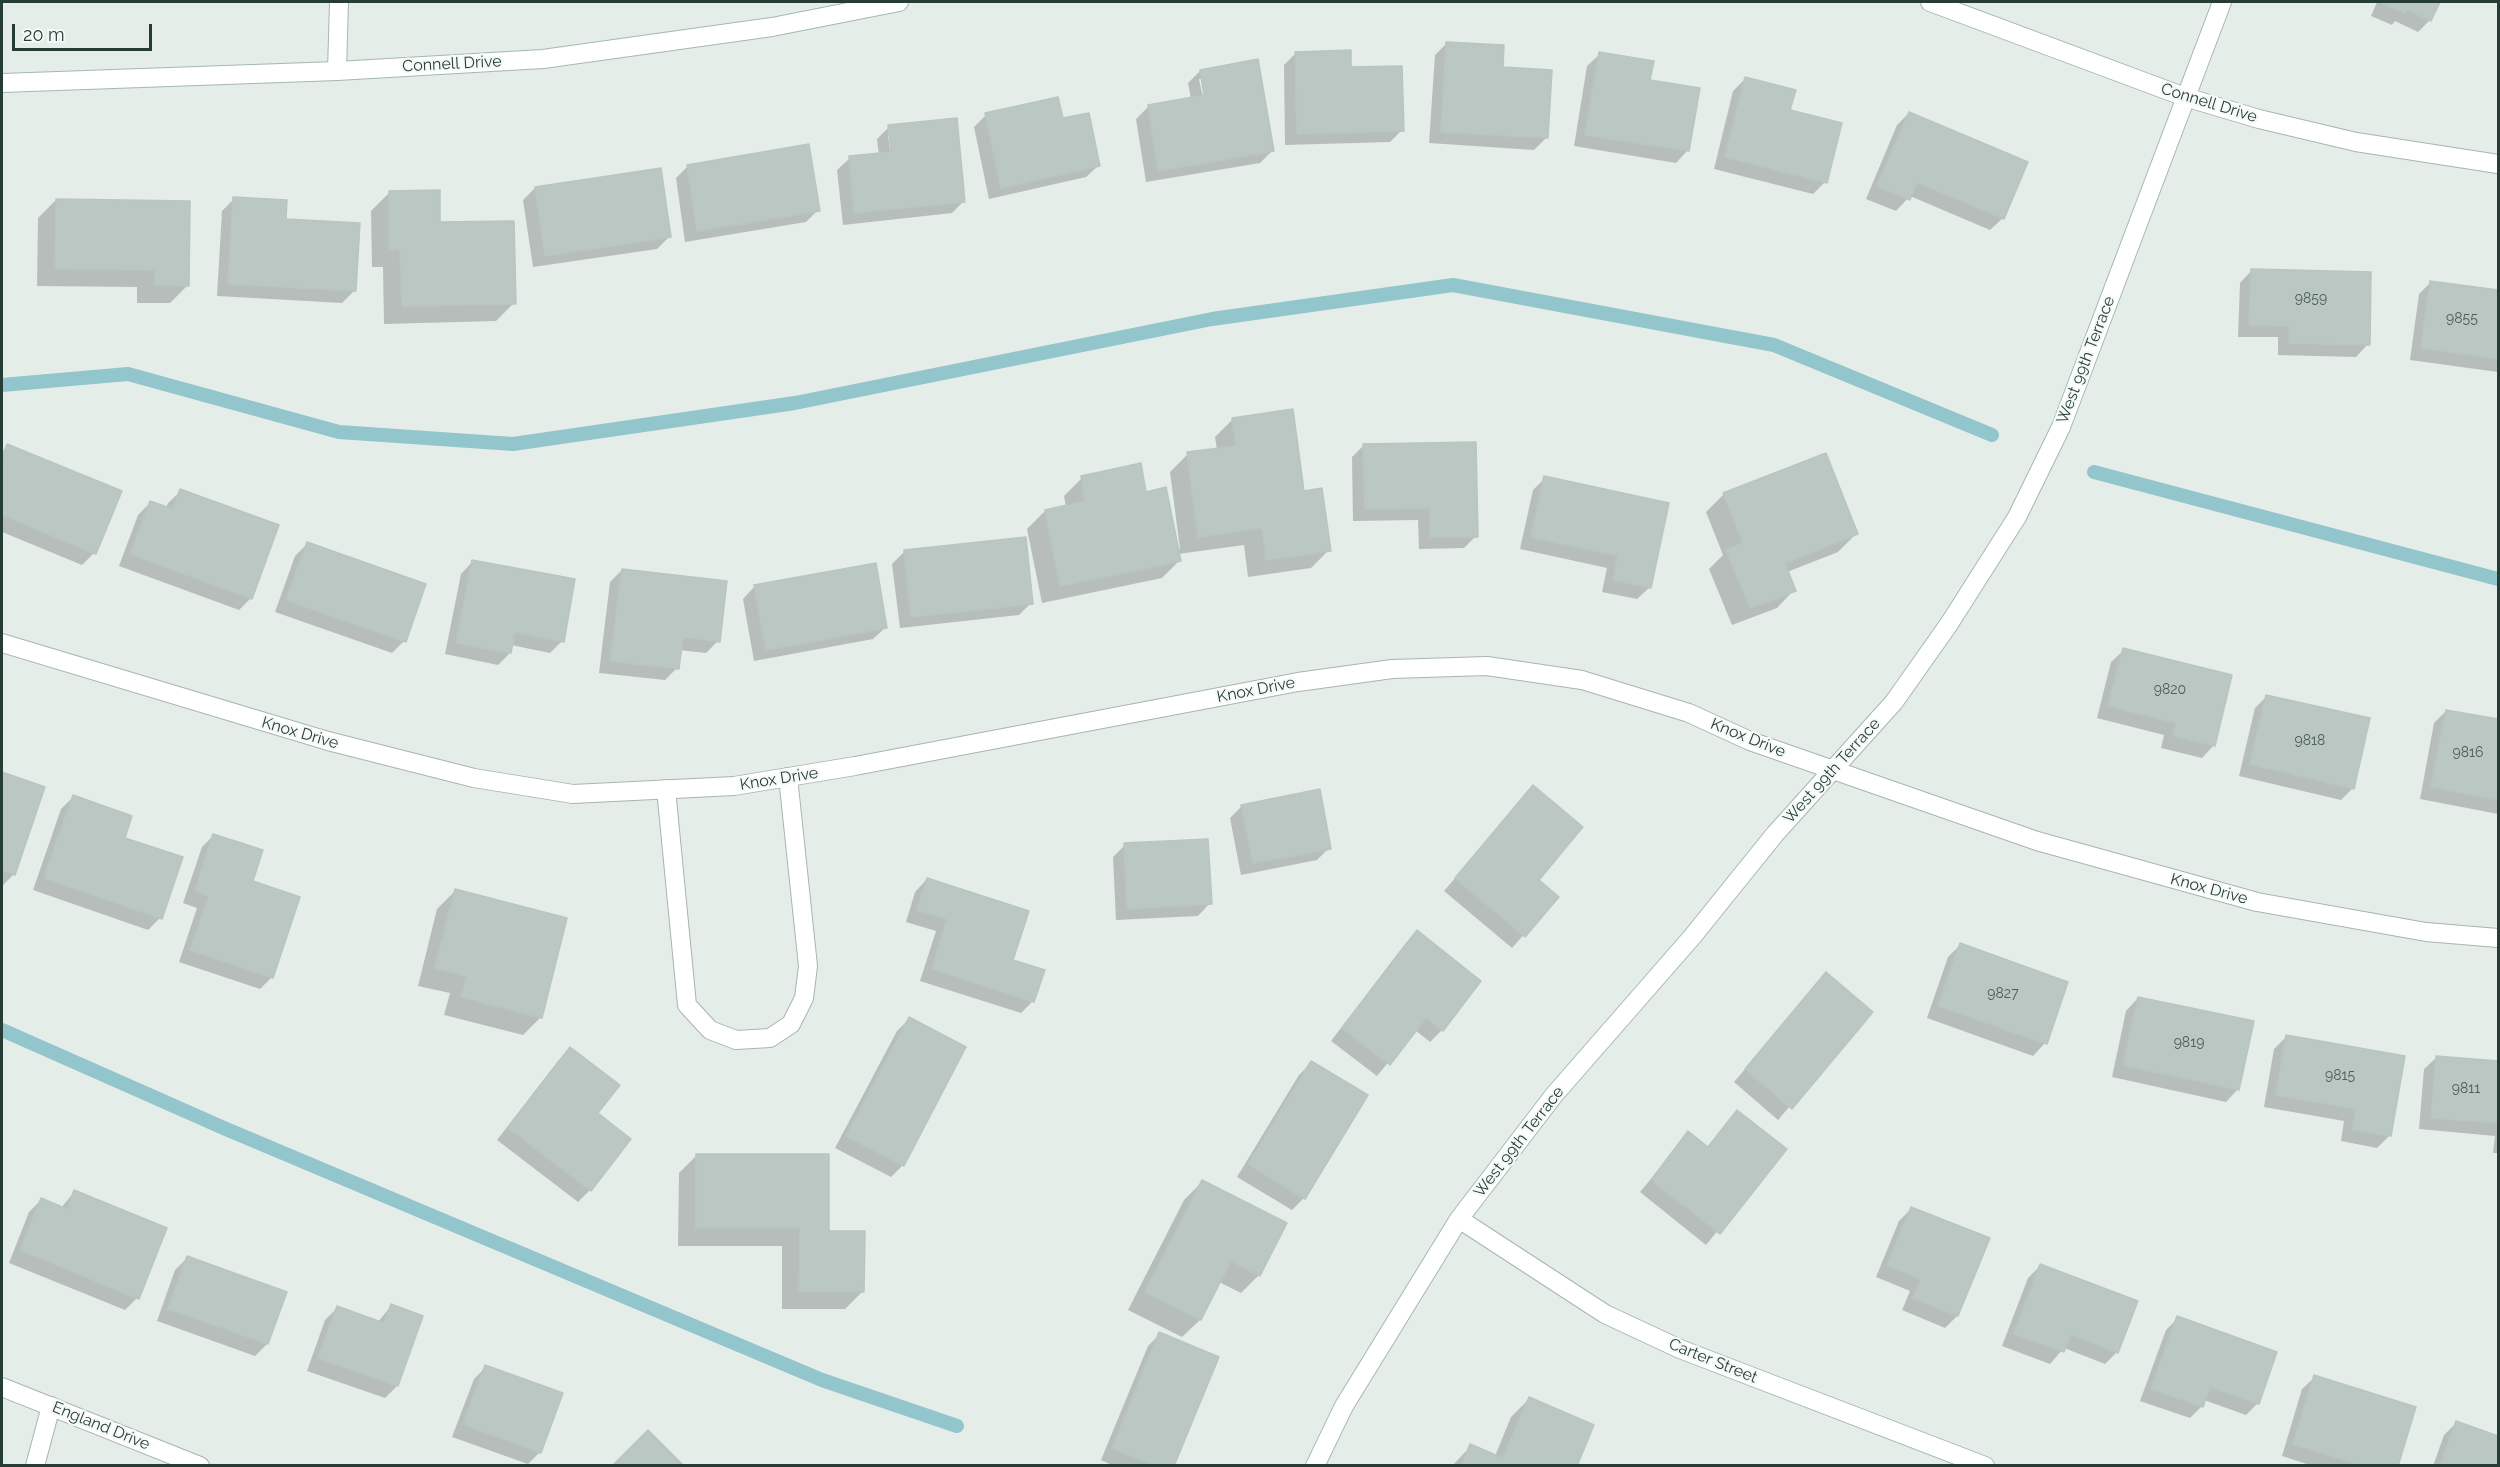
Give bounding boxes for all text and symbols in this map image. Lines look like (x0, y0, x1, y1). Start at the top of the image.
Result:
scale bar (15, 12, 154, 50)
text: 20 m (23, 24, 65, 45)
street label: Connell Drive (402, 52, 502, 76)
street label: Connell Drive (2159, 79, 2259, 127)
house number: 9859 (2295, 291, 2327, 307)
street label: West 99th Terrace (2053, 293, 2119, 427)
house number: 9855 (2446, 311, 2478, 327)
street label: Knox Drive (1215, 673, 1297, 707)
house number: 9820 (2154, 682, 2186, 698)
street label: Knox Drive (259, 713, 341, 753)
street label: Knox Drive (1708, 714, 1788, 762)
street label: West 99th Terrace (1780, 714, 1884, 828)
house number: 9818 (2295, 733, 2325, 749)
house number: 9816 (2453, 745, 2483, 761)
street label: Knox Drive (738, 763, 820, 795)
street label: Knox Drive (2168, 869, 2250, 909)
house number: 9827 (1987, 986, 2019, 1002)
house number: 9819 (2174, 1035, 2204, 1051)
house number: 9815 (2325, 1068, 2355, 1084)
house number: 9811 (2452, 1081, 2480, 1097)
street label: West 99th Terrace (1470, 1083, 1568, 1201)
street label: Carter Street (1666, 1334, 1760, 1388)
street label: England Drive (49, 1398, 153, 1454)

